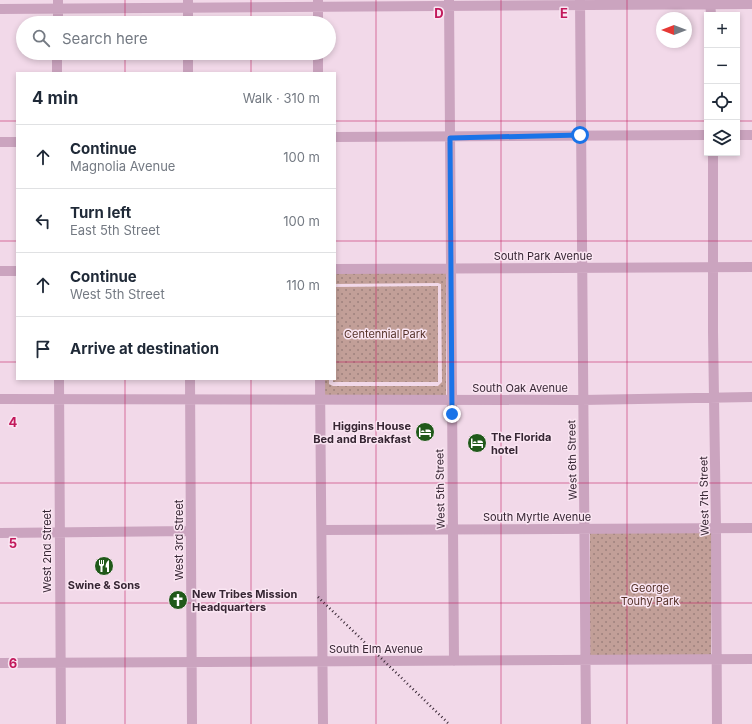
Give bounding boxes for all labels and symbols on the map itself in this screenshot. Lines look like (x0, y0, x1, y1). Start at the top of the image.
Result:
text: D (434, 5, 444, 21)
text: E (560, 5, 568, 21)
north arrow (656, 12, 692, 48)
route start (571, 126, 589, 144)
street label: South Park Avenue (494, 249, 592, 263)
park label: Centennial Park (344, 327, 426, 341)
street label: South Oak Avenue (472, 381, 568, 395)
route end (443, 405, 461, 423)
text: 4 (9, 414, 18, 430)
place label: Higgins House Bed and Breakfast (313, 419, 411, 446)
street label: West 6th Street (564, 419, 580, 500)
hotel icon: Higgins House Bed and Breakfast (414, 421, 436, 443)
place label: The Florida hotel (491, 430, 551, 457)
hotel icon: The Florida hotel (466, 432, 488, 454)
street label: West 5th Street (432, 448, 448, 529)
street label: West 7th Street (696, 456, 712, 536)
street label: West 3rd Street (172, 499, 186, 580)
street label: West 2nd Street (40, 509, 54, 593)
street label: South Myrtle Avenue (483, 510, 591, 524)
text: 5 (9, 535, 17, 551)
restaurant icon: Swine & Sons (93, 555, 115, 577)
place label: Swine & Sons (68, 578, 140, 592)
park label: George Touhy Park (621, 581, 679, 608)
place label: New Tribes Mission Headquarters (192, 587, 298, 614)
church icon: New Tribes Mission Headquarters (167, 589, 189, 611)
street label: South Elm Avenue (329, 642, 423, 656)
text: 6 (9, 655, 17, 671)

